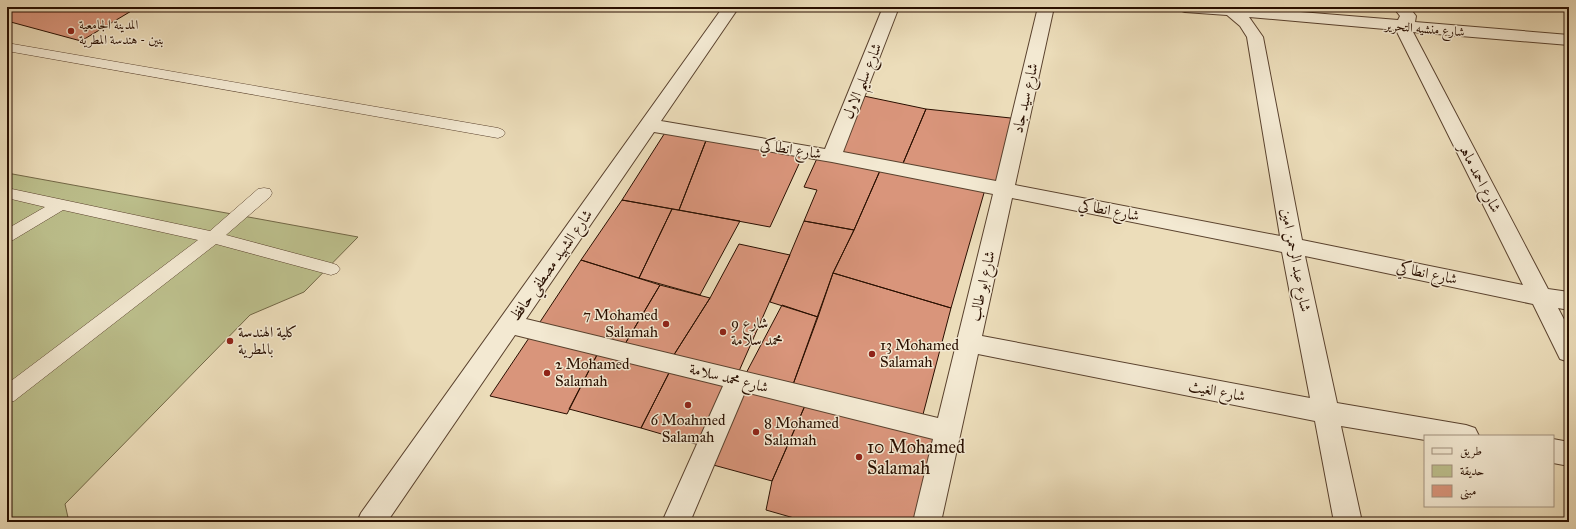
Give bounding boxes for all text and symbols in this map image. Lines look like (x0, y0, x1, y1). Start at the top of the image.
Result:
place label: المدينة الجامعية بنين - هندسة المطرية (79, 17, 164, 48)
street label: شارع منشيه التحرير (1382, 17, 1465, 43)
marker: المدينة الجامعية بنين - هندسة المطرية (66, 26, 76, 36)
street label: شارع سليم الاول (839, 40, 891, 124)
street label: شارع سيد جاد (1008, 61, 1046, 136)
street label: شارع انطاكي (758, 134, 823, 167)
street label: شارع احمد ماهر (1450, 139, 1505, 217)
street label: شارع انطاكي (1076, 194, 1141, 229)
street label: شارع الشهيد مصطفي حافظ (506, 206, 600, 327)
street label: شارع عبد الرحمن امين (1273, 207, 1315, 314)
street label: شارع ابو طالب (965, 249, 1003, 324)
street label: شارع انطاكي (1394, 257, 1459, 292)
place label: 7 Mohamed Salamah (583, 306, 659, 341)
place label: 9 شارع محمد سلامة (731, 314, 783, 349)
marker: 7 Mohamed Salamah (661, 319, 671, 329)
place label: كلية الهندسة بالمطرية (238, 323, 297, 359)
marker: 9 شارع محمد سلامة (718, 327, 728, 337)
marker: كلية الهندسة بالمطرية (225, 336, 235, 346)
place label: 13 Mohamed Salamah (880, 336, 960, 371)
marker: 13 Mohamed Salamah (867, 349, 877, 359)
place label: 2 Mohamed Salamah (555, 355, 630, 390)
street label: شارع محمد سلامة (687, 359, 770, 400)
marker: 2 Mohamed Salamah (542, 368, 552, 378)
street label: شارع الغيث (1186, 377, 1247, 409)
marker: 6 Moahmed Salamah (683, 400, 693, 410)
place label: 6 Moahmed Salamah (651, 411, 726, 446)
place label: 8 Mohamed Salamah (764, 414, 840, 449)
marker: 8 Mohamed Salamah (751, 427, 761, 437)
legend (1424, 435, 1554, 507)
place label: 10 Mohamed Salamah (867, 436, 965, 479)
text: طريق (1460, 444, 1482, 459)
marker: 10 Mohamed Salamah (854, 452, 864, 462)
text: حديقة (1460, 464, 1484, 479)
text: مبنى (1460, 484, 1476, 500)

